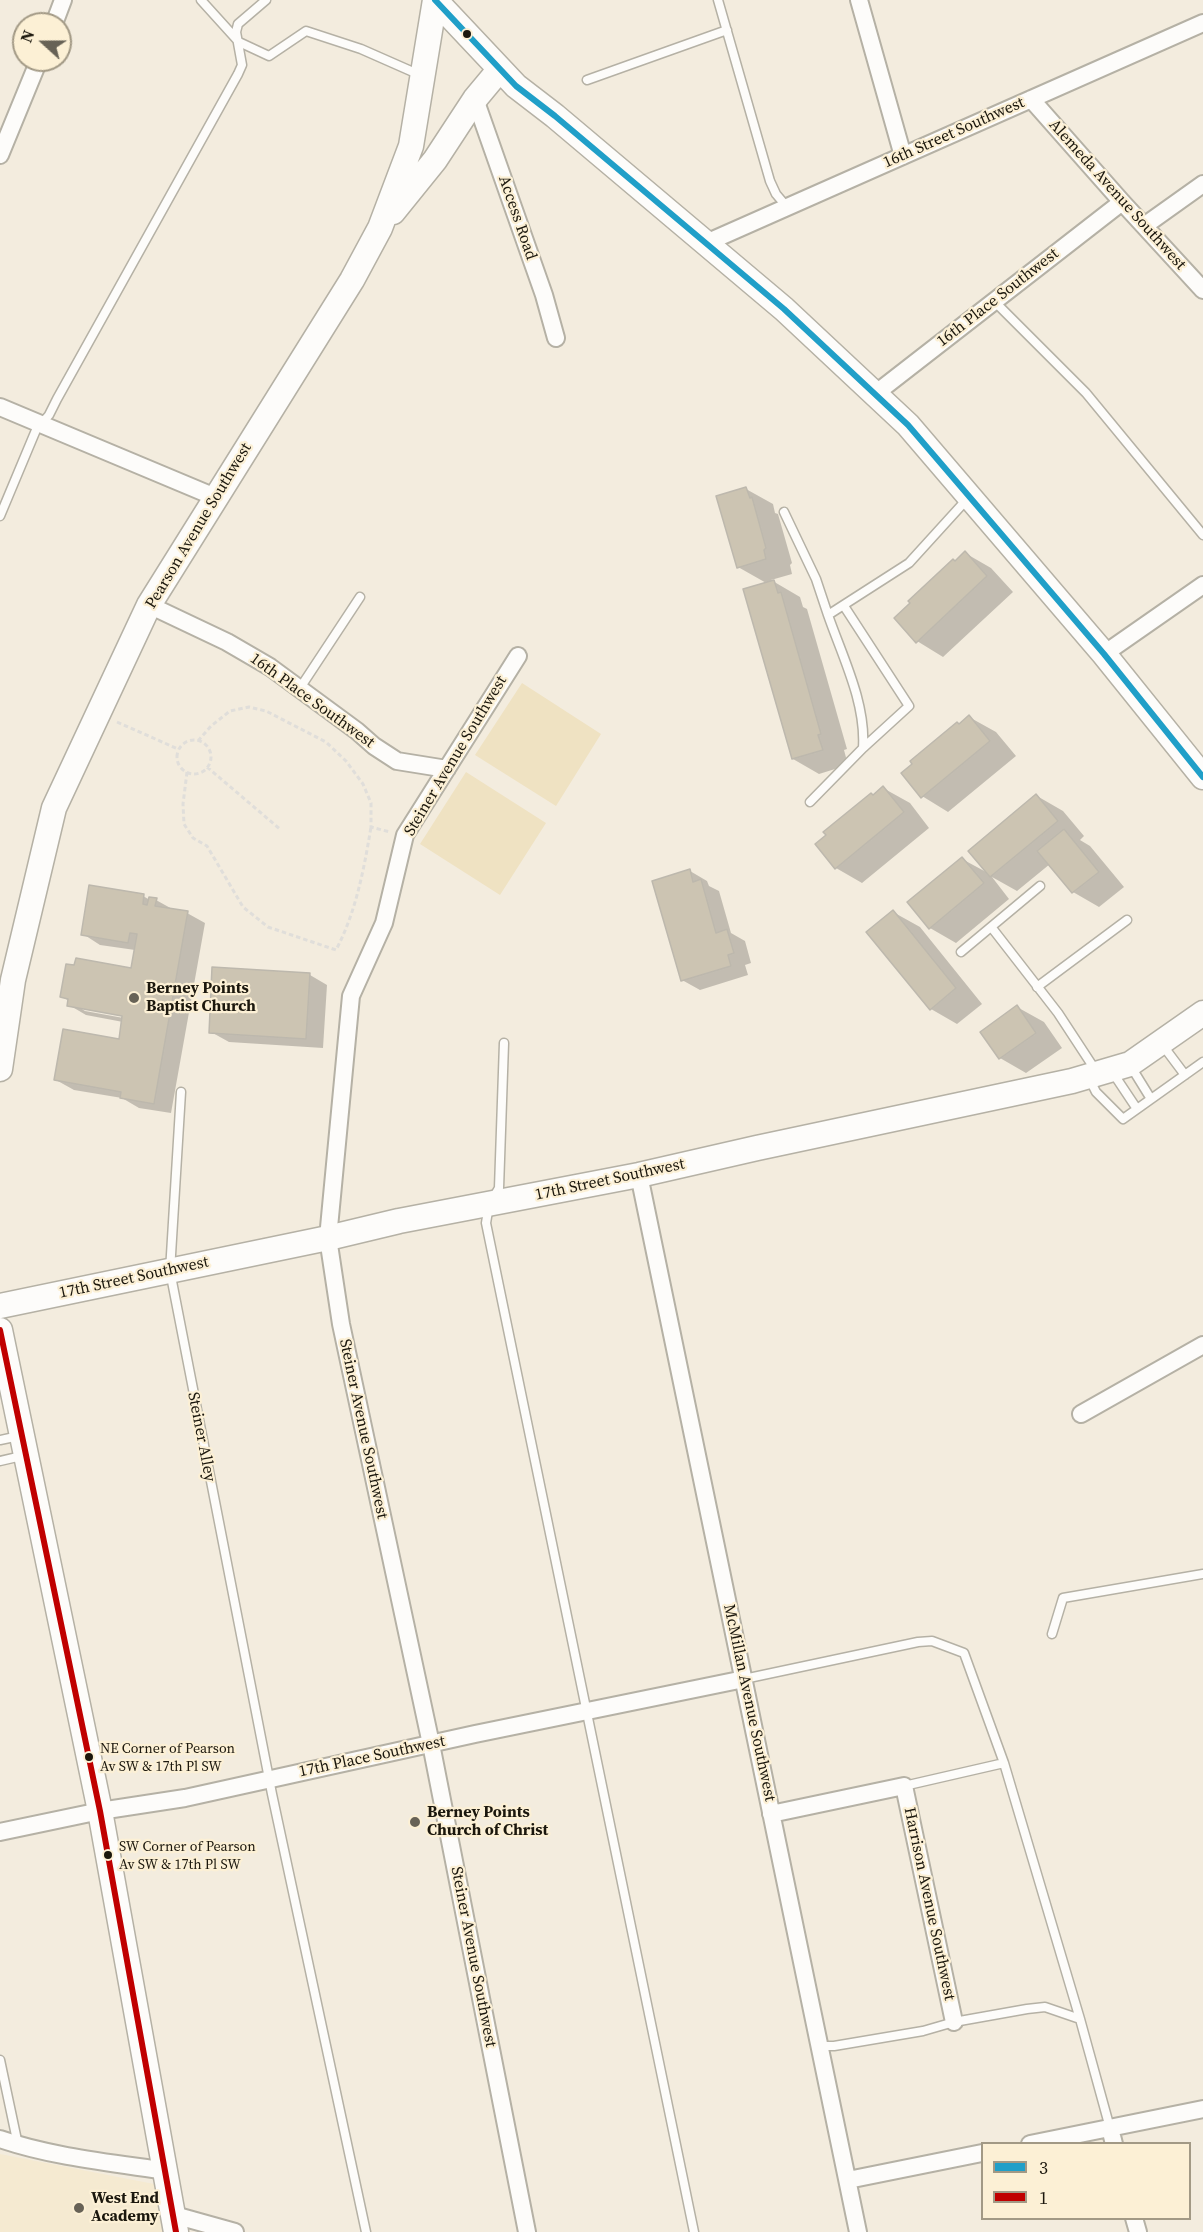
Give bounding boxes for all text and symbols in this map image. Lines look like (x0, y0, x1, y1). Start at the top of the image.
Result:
north arrow (12, 12, 72, 72)
text: N (15, 27, 39, 46)
unlabelled marker (461, 28, 473, 40)
street label: 16th Street Southwest (881, 93, 1027, 173)
street label: Alemeda Avenue Southwest (1044, 116, 1190, 274)
street label: Access Road (494, 173, 540, 263)
street label: 16th Place Southwest (933, 245, 1063, 351)
street label: Pearson Avenue Southwest (142, 440, 256, 612)
street label: 16th Place Southwest (246, 649, 378, 753)
street label: Steiner Avenue Southwest (401, 672, 511, 840)
place label: Berney Points Baptist Church (146, 979, 256, 1017)
marker: Berney Points Baptist Church (127, 991, 141, 1005)
street label: 17th Street Southwest (534, 1155, 686, 1205)
street label: 17th Street Southwest (58, 1253, 210, 1303)
street label: Steiner Avenue Southwest (335, 1337, 391, 1521)
street label: Steiner Alley (183, 1391, 219, 1483)
street label: McMillan Avenue Southwest (719, 1603, 779, 1803)
street label: 17th Place Southwest (297, 1732, 447, 1782)
place label: NE Corner of Pearson Av SW & 17th Pl SW (100, 1741, 235, 1774)
marker: NE Corner of Pearson Av SW & 17th Pl SW (83, 1751, 95, 1763)
place label: Berney Points Church of Christ (427, 1803, 548, 1841)
street label: Harrison Avenue Southwest (899, 1806, 959, 2002)
marker: Berney Points Church of Christ (408, 1815, 422, 1829)
place label: SW Corner of Pearson Av SW & 17th Pl SW (119, 1839, 256, 1871)
marker: SW Corner of Pearson Av SW & 17th Pl SW (102, 1849, 114, 1861)
street label: Steiner Avenue Southwest (446, 1865, 500, 2049)
legend (981, 2142, 1191, 2220)
text: 3 (1039, 2155, 1048, 2180)
text: 1 (1039, 2185, 1048, 2210)
place label: West End Academy (91, 2189, 159, 2227)
marker: West End Academy (72, 2201, 86, 2215)

